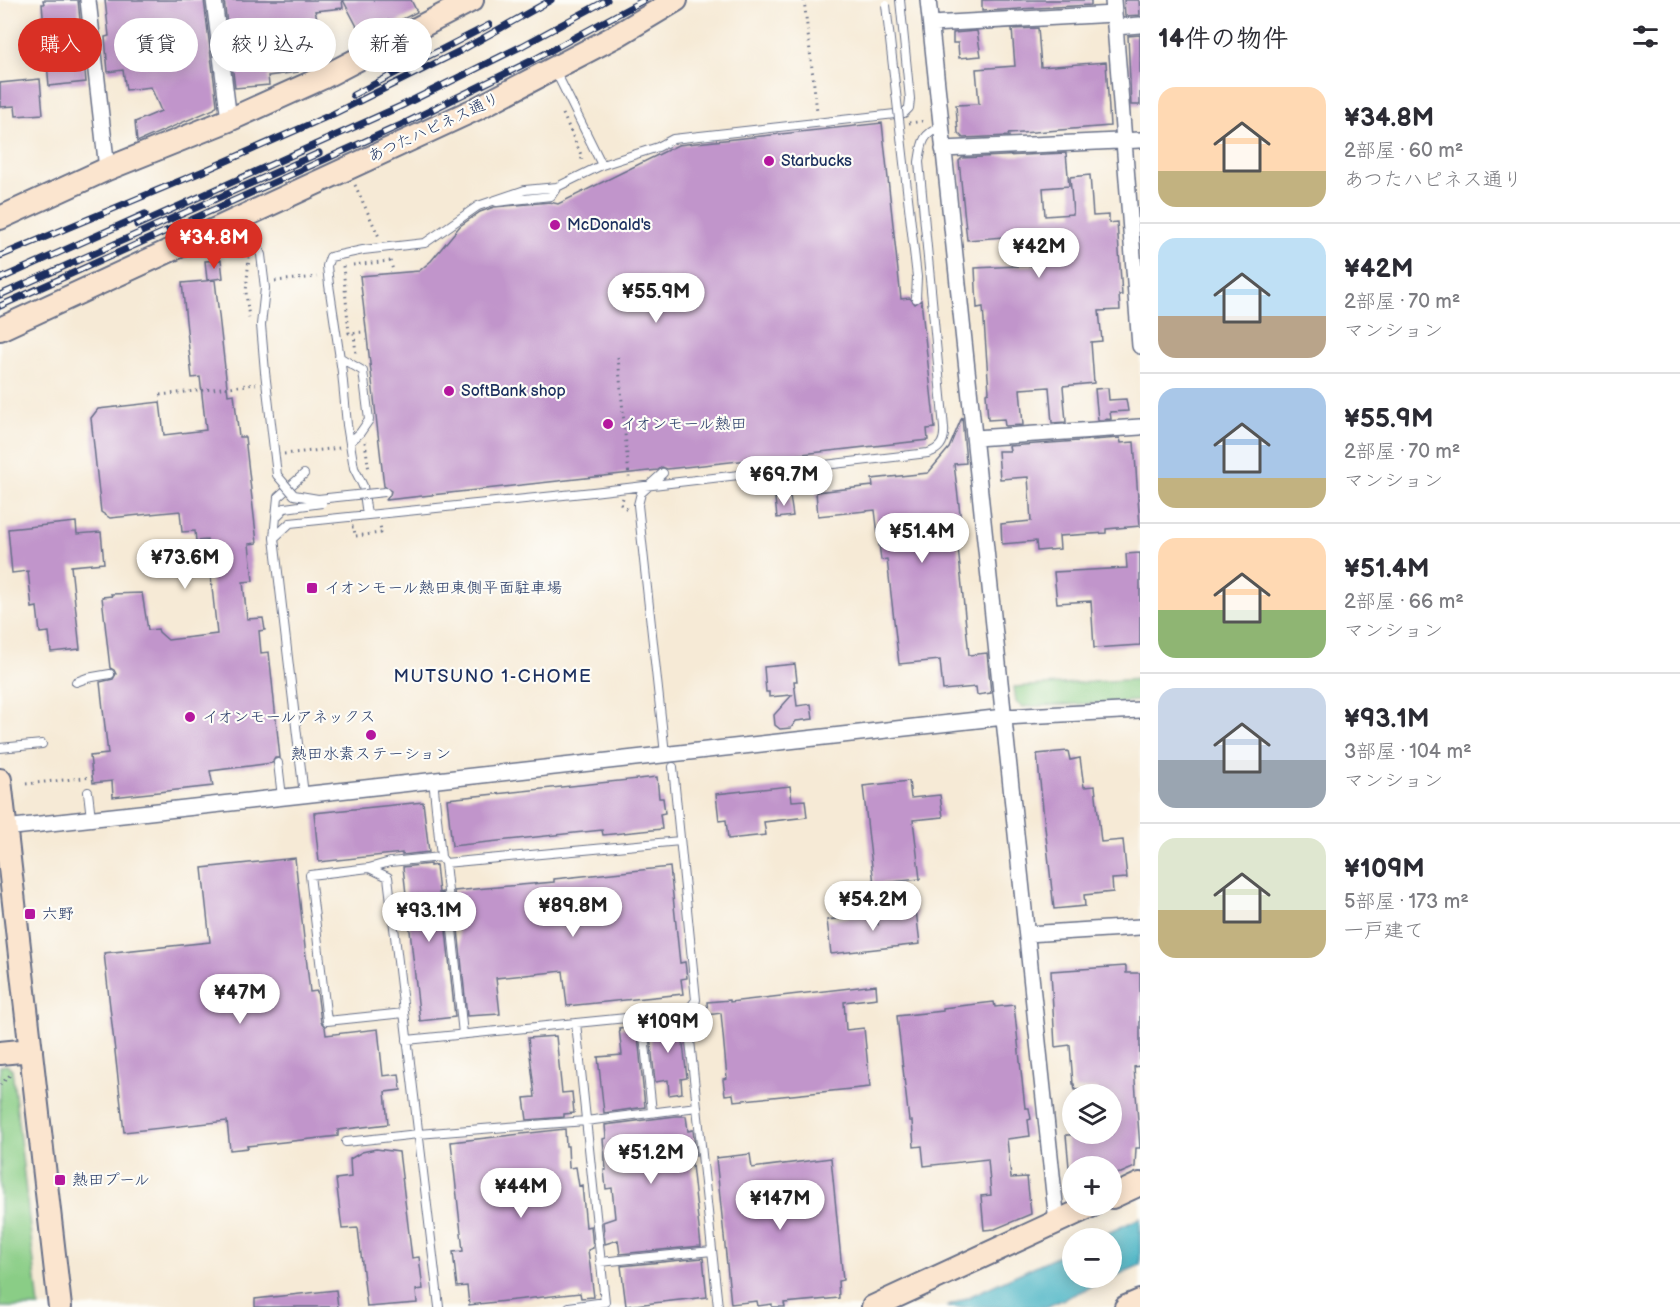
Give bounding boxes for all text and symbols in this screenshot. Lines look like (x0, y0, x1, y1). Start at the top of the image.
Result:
chip: 購入 (18, 18, 102, 72)
chip: 賃貸 (114, 18, 198, 72)
chip: 絞り込み (210, 18, 336, 72)
chip: 新着 (348, 18, 432, 72)
icon: filters (1629, 20, 1662, 53)
text: 14件の物件 (1158, 24, 1288, 55)
street label: あつたハピネス通り (365, 89, 503, 167)
text: ¥34.8M (1344, 103, 1434, 134)
icon: home (1206, 111, 1278, 183)
text: 2部屋 · 60 m² (1344, 139, 1463, 163)
place label: Starbucks (781, 152, 852, 171)
marker: Starbucks (762, 154, 776, 168)
text: あつたハピネス通り (1344, 168, 1523, 192)
place label: McDonald's (567, 216, 651, 235)
marker: McDonald's (548, 218, 562, 232)
pin: ¥34.8M (165, 219, 263, 270)
text: ¥34.8M (179, 226, 249, 250)
pin: ¥42M (1003, 228, 1075, 279)
text: ¥42M (1012, 235, 1066, 259)
text: ¥42M (1344, 254, 1413, 285)
icon: home (1206, 262, 1278, 334)
pin: ¥55.9M (607, 273, 705, 324)
text: ¥55.9M (622, 280, 690, 304)
text: 2部屋 · 70 m² (1344, 290, 1460, 314)
text: マンション (1344, 319, 1443, 343)
place label: SoftBank shop (461, 382, 566, 401)
marker: SoftBank shop (442, 384, 456, 398)
text: ¥55.9M (1344, 404, 1433, 435)
icon: home (1206, 412, 1278, 484)
place label: イオンモール熱田 (620, 415, 746, 434)
marker: イオンモール熱田 (601, 417, 615, 431)
text: 2部屋 · 70 m² (1344, 440, 1460, 464)
pin: ¥69.7M (735, 456, 833, 507)
text: ¥69.7M (750, 463, 818, 487)
text: マンション (1344, 469, 1443, 493)
pin: ¥51.4M (873, 513, 971, 564)
text: ¥51.4M (889, 520, 955, 544)
pin: ¥73.6M (136, 539, 234, 590)
text: ¥73.6M (151, 546, 219, 570)
text: ¥51.4M (1344, 554, 1429, 585)
icon: home (1206, 562, 1278, 634)
place label: イオンモール熱田東側平面駐車場 (324, 579, 562, 598)
marker: イオンモール熱田東側平面駐車場 (305, 581, 319, 595)
text: 2部屋 · 66 m² (1344, 590, 1464, 614)
text: マンション (1344, 619, 1443, 643)
district label: MUTSUNO 1-CHOME (394, 666, 592, 687)
text: ¥93.1M (1344, 704, 1430, 735)
place label: イオンモールアネックス (202, 708, 375, 727)
marker: イオンモールアネックス (183, 710, 197, 724)
icon: home (1206, 712, 1278, 784)
marker: 熱田水素ステーション (364, 728, 378, 742)
text: 3部屋 · 104 m² (1344, 740, 1472, 764)
place label: 熱田水素ステーション (291, 745, 451, 764)
text: マンション (1344, 769, 1443, 793)
text: ¥109M (1344, 854, 1425, 885)
icon: home (1206, 862, 1278, 934)
pin: ¥54.2M (824, 881, 922, 932)
pin: ¥89.8M (524, 887, 622, 938)
text: ¥54.2M (838, 888, 908, 912)
text: 5部屋 · 173 m² (1344, 890, 1469, 914)
pin: ¥93.1M (380, 892, 478, 943)
text: ¥89.8M (538, 894, 608, 918)
text: ¥93.1M (396, 899, 462, 923)
place label: 六野 (42, 905, 74, 924)
marker: 六野 (23, 907, 37, 921)
text: 一戸建て (1344, 919, 1424, 943)
pin: ¥47M (204, 974, 276, 1025)
text: ¥47M (214, 981, 266, 1005)
pin: ¥109M (626, 1003, 710, 1054)
text: ¥109M (637, 1010, 699, 1034)
map controls (1062, 1084, 1122, 1288)
button: layers (1062, 1084, 1122, 1144)
pin: ¥51.2M (602, 1134, 700, 1185)
text: ¥51.2M (618, 1141, 684, 1165)
button: + (1062, 1156, 1122, 1216)
pin: ¥44M (485, 1168, 557, 1219)
place label: 熱田プール (72, 1171, 150, 1190)
marker: 熱田プール (53, 1173, 67, 1187)
text: ¥44M (494, 1175, 548, 1199)
pin: ¥147M (738, 1180, 822, 1231)
text: ¥147M (750, 1187, 810, 1211)
button: − (1062, 1228, 1122, 1288)

